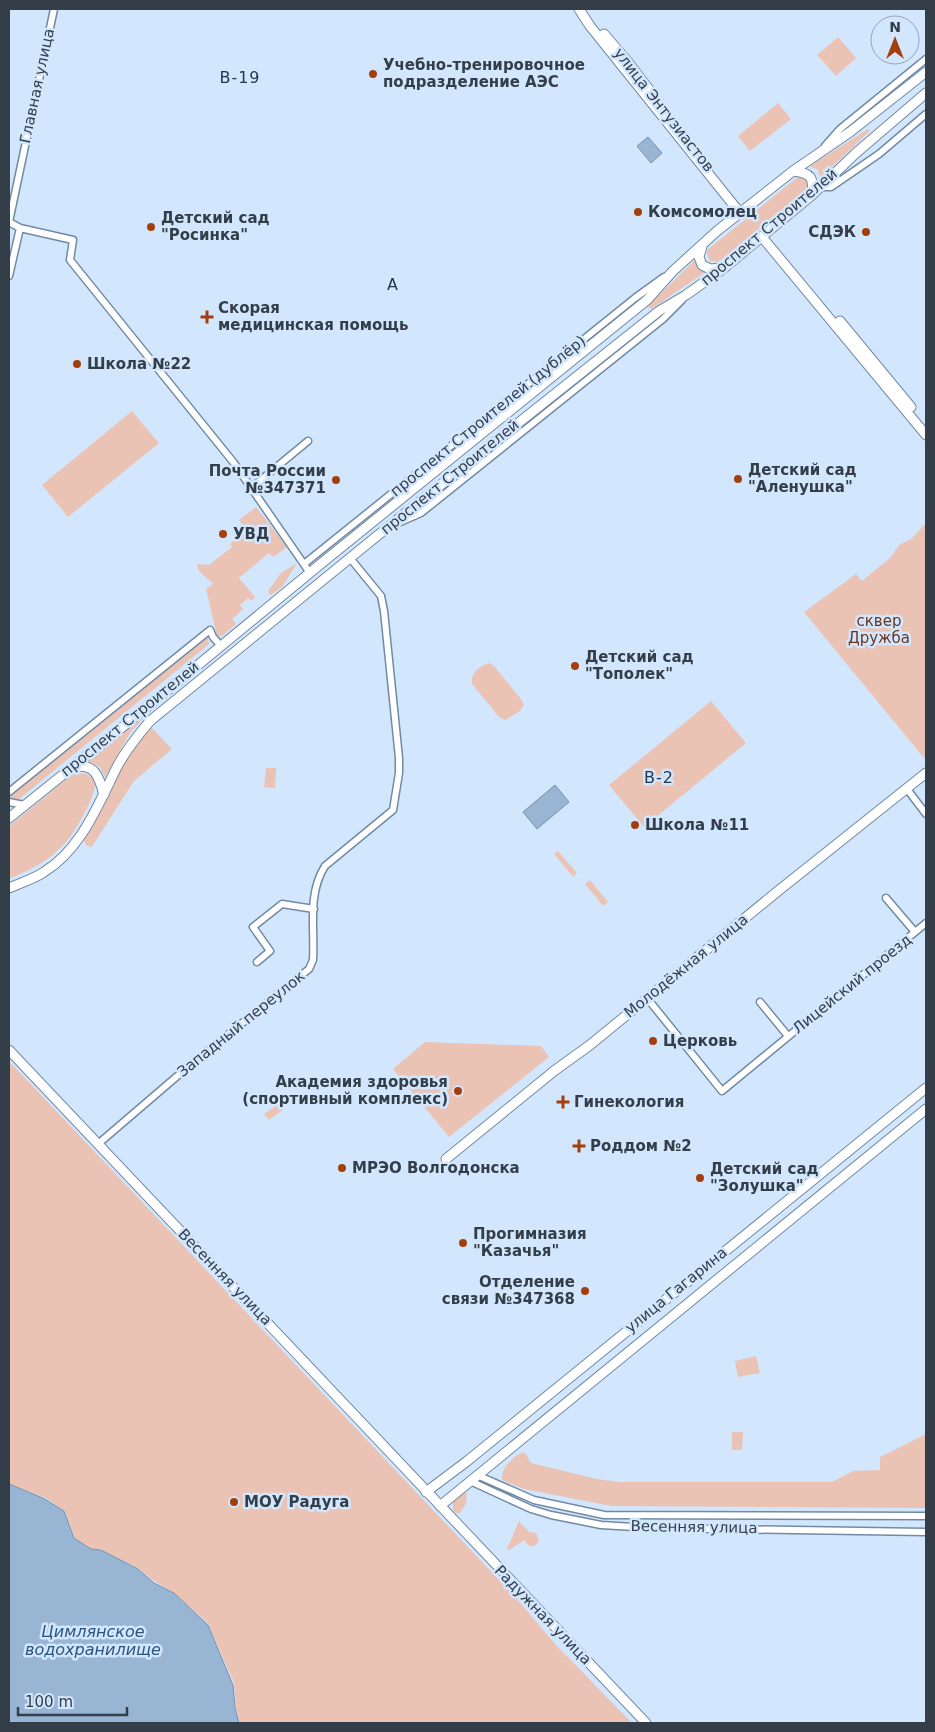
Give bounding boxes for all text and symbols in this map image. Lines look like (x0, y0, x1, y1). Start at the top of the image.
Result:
north arrow (870, 15, 920, 65)
text: N (889, 19, 901, 35)
street label: Главная улица (16, 27, 58, 145)
street label: улица Энтузиастов (610, 44, 718, 176)
place label: Учебно-тренировочное подразделение АЭС (383, 56, 585, 91)
district label: В-19 (219, 68, 261, 87)
marker: Учебно-тренировочное подразделение АЭС (367, 68, 379, 80)
street label: проспект Строителей (697, 165, 841, 289)
place label: Комсомолец (648, 203, 757, 221)
marker: Комсомолец (632, 206, 644, 218)
place label: Детский сад "Росинка" (161, 209, 270, 244)
marker: Детский сад "Росинка" (145, 221, 157, 233)
place label: СДЭК (808, 223, 857, 241)
marker: СДЭК (860, 226, 872, 238)
district label: А (387, 275, 399, 294)
place label: Скорая медицинская помощь (218, 299, 408, 334)
marker: Скорая медицинская помощь (200, 310, 214, 324)
street label: проспект Строителей (дублёр) (387, 332, 589, 500)
place label: Школа №22 (87, 355, 191, 373)
marker: Школа №22 (71, 358, 83, 370)
street label: проспект Строителей (377, 416, 523, 538)
place label: Детский сад "Аленушка" (748, 461, 857, 496)
place label: Почта России №347371 (209, 462, 326, 497)
marker: Детский сад "Аленушка" (732, 473, 744, 485)
marker: Почта России №347371 (330, 474, 342, 486)
place label: УВД (233, 525, 269, 543)
marker: УВД (217, 528, 229, 540)
park label: сквер Дружба (848, 612, 910, 647)
place label: Детский сад "Тополек" (585, 648, 694, 683)
street label: проспект Строителей (57, 658, 203, 780)
marker: Детский сад "Тополек" (569, 660, 581, 672)
district label: В-2 (644, 768, 674, 787)
place label: Школа №11 (645, 816, 749, 834)
marker: Школа №11 (629, 819, 641, 831)
street label: Молодёжная улица (620, 910, 752, 1022)
street label: Лицейский проезд (789, 930, 915, 1038)
street label: Западный переулок (174, 967, 308, 1081)
place label: Церковь (663, 1032, 737, 1050)
marker: Церковь (647, 1035, 659, 1047)
place label: Академия здоровья (спортивный комплекс) (242, 1073, 448, 1108)
marker: Академия здоровья (спортивный комплекс) (452, 1085, 464, 1097)
place label: Гинекология (574, 1093, 684, 1111)
marker: Гинекология (556, 1095, 570, 1109)
place label: Роддом №2 (590, 1137, 692, 1155)
marker: Роддом №2 (572, 1139, 586, 1153)
place label: МРЭО Волгодонска (352, 1159, 520, 1177)
place label: Детский сад "Золушка" (710, 1160, 819, 1195)
marker: МРЭО Волгодонска (336, 1162, 348, 1174)
marker: Детский сад "Золушка" (694, 1172, 706, 1184)
street label: Весенняя улица (174, 1225, 276, 1329)
place label: Прогимназия "Казачья" (473, 1225, 587, 1260)
marker: Прогимназия "Казачья" (457, 1237, 469, 1249)
street label: улица Гагарина (621, 1243, 731, 1337)
place label: Отделение связи №347368 (442, 1273, 575, 1308)
marker: Отделение связи №347368 (579, 1285, 591, 1297)
place label: МОУ Радуга (244, 1493, 349, 1511)
marker: МОУ Радуга (228, 1496, 240, 1508)
street label: Весенняя улица (630, 1517, 758, 1537)
street label: Радужная улица (491, 1561, 595, 1669)
water label: Цимлянское водохранилище (25, 1622, 161, 1659)
scale bar (18, 1684, 126, 1716)
text: 100 m (25, 1693, 73, 1711)

